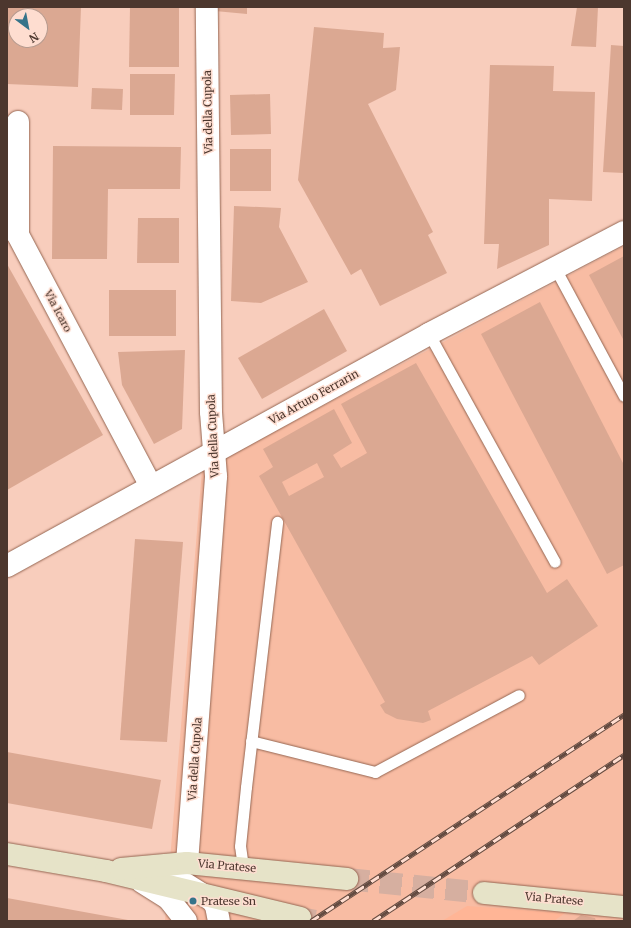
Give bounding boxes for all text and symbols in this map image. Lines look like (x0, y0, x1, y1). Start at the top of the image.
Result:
north arrow (8, 8, 48, 48)
text: N (26, 29, 41, 46)
street label: Via della Cupola (201, 70, 215, 154)
street label: Via Icaro (41, 288, 75, 334)
street label: Via Arturo Ferrarin (267, 367, 361, 427)
street label: Via della Cupola (204, 394, 222, 478)
street label: Via della Cupola (186, 717, 204, 801)
street label: Via Pratese (197, 857, 257, 875)
street label: Via Pratese (524, 890, 584, 908)
place label: Pratese Sn (201, 894, 256, 908)
marker: Pratese Sn (188, 896, 198, 906)

